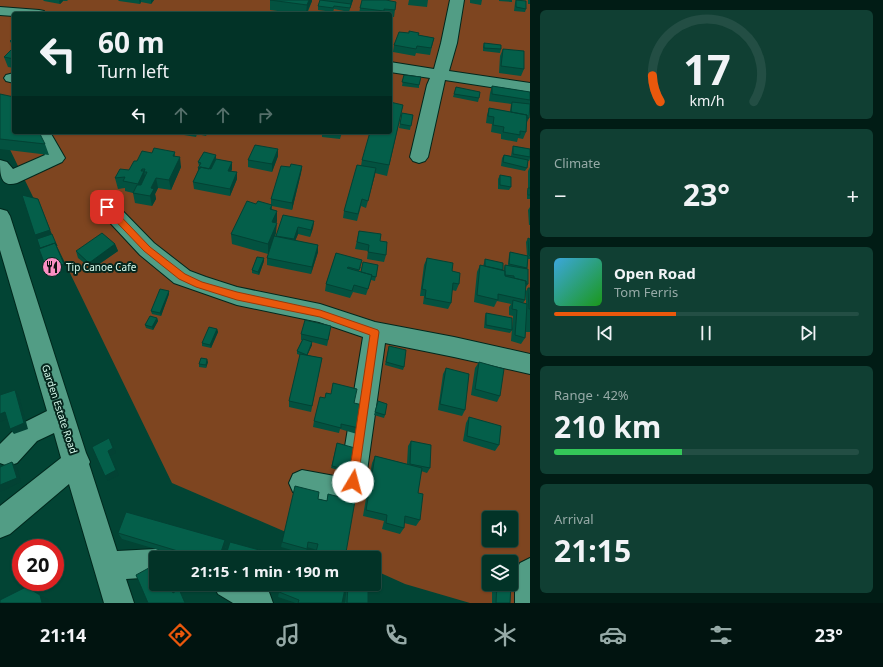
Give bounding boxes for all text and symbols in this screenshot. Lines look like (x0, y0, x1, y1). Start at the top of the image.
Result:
text: 60 m (98, 23, 165, 61)
icon: left (32, 28, 84, 80)
text: 17 (683, 41, 730, 97)
text: Turn left (98, 59, 169, 83)
text: km/h (689, 91, 724, 110)
icon: left (128, 104, 150, 126)
icon: ahead (170, 104, 192, 126)
icon: ahead (212, 104, 234, 126)
icon: right (254, 104, 276, 126)
text: Climate (554, 154, 600, 172)
text: 23° (683, 174, 730, 215)
text: − (554, 180, 567, 210)
text: + (846, 180, 859, 210)
pin (90, 190, 124, 224)
icon: arrive (96, 196, 118, 218)
restaurant icon: Tip Canoe Cafe (41, 256, 63, 278)
place label: Tip Canoe Cafe (66, 260, 137, 274)
text: Open Road (614, 263, 696, 283)
text: Tom Ferris (614, 283, 678, 301)
icon: previous (594, 322, 616, 344)
icon: pause (695, 322, 717, 344)
icon: next (797, 322, 819, 344)
street label: Garden Estate Road (39, 363, 81, 455)
text: Range · 42% (554, 386, 629, 404)
text: 210 km (554, 406, 661, 447)
position arrow (332, 461, 374, 503)
text: Arrival (554, 510, 594, 528)
map controls (482, 511, 518, 591)
button: sound (482, 511, 518, 547)
text: 21:15 (554, 530, 631, 571)
speed limit sign: 20 (12, 539, 64, 591)
button: layers (482, 555, 518, 591)
text: 21:15 · 1 min · 190 m (191, 561, 339, 581)
icon: directions (166, 621, 194, 649)
icon: music (274, 621, 302, 649)
icon: phone (382, 621, 410, 649)
icon: climate (491, 621, 519, 649)
icon: car (599, 621, 627, 649)
icon: filters (707, 621, 735, 649)
text: 21:14 (40, 623, 86, 647)
text: 23° (815, 623, 843, 647)

